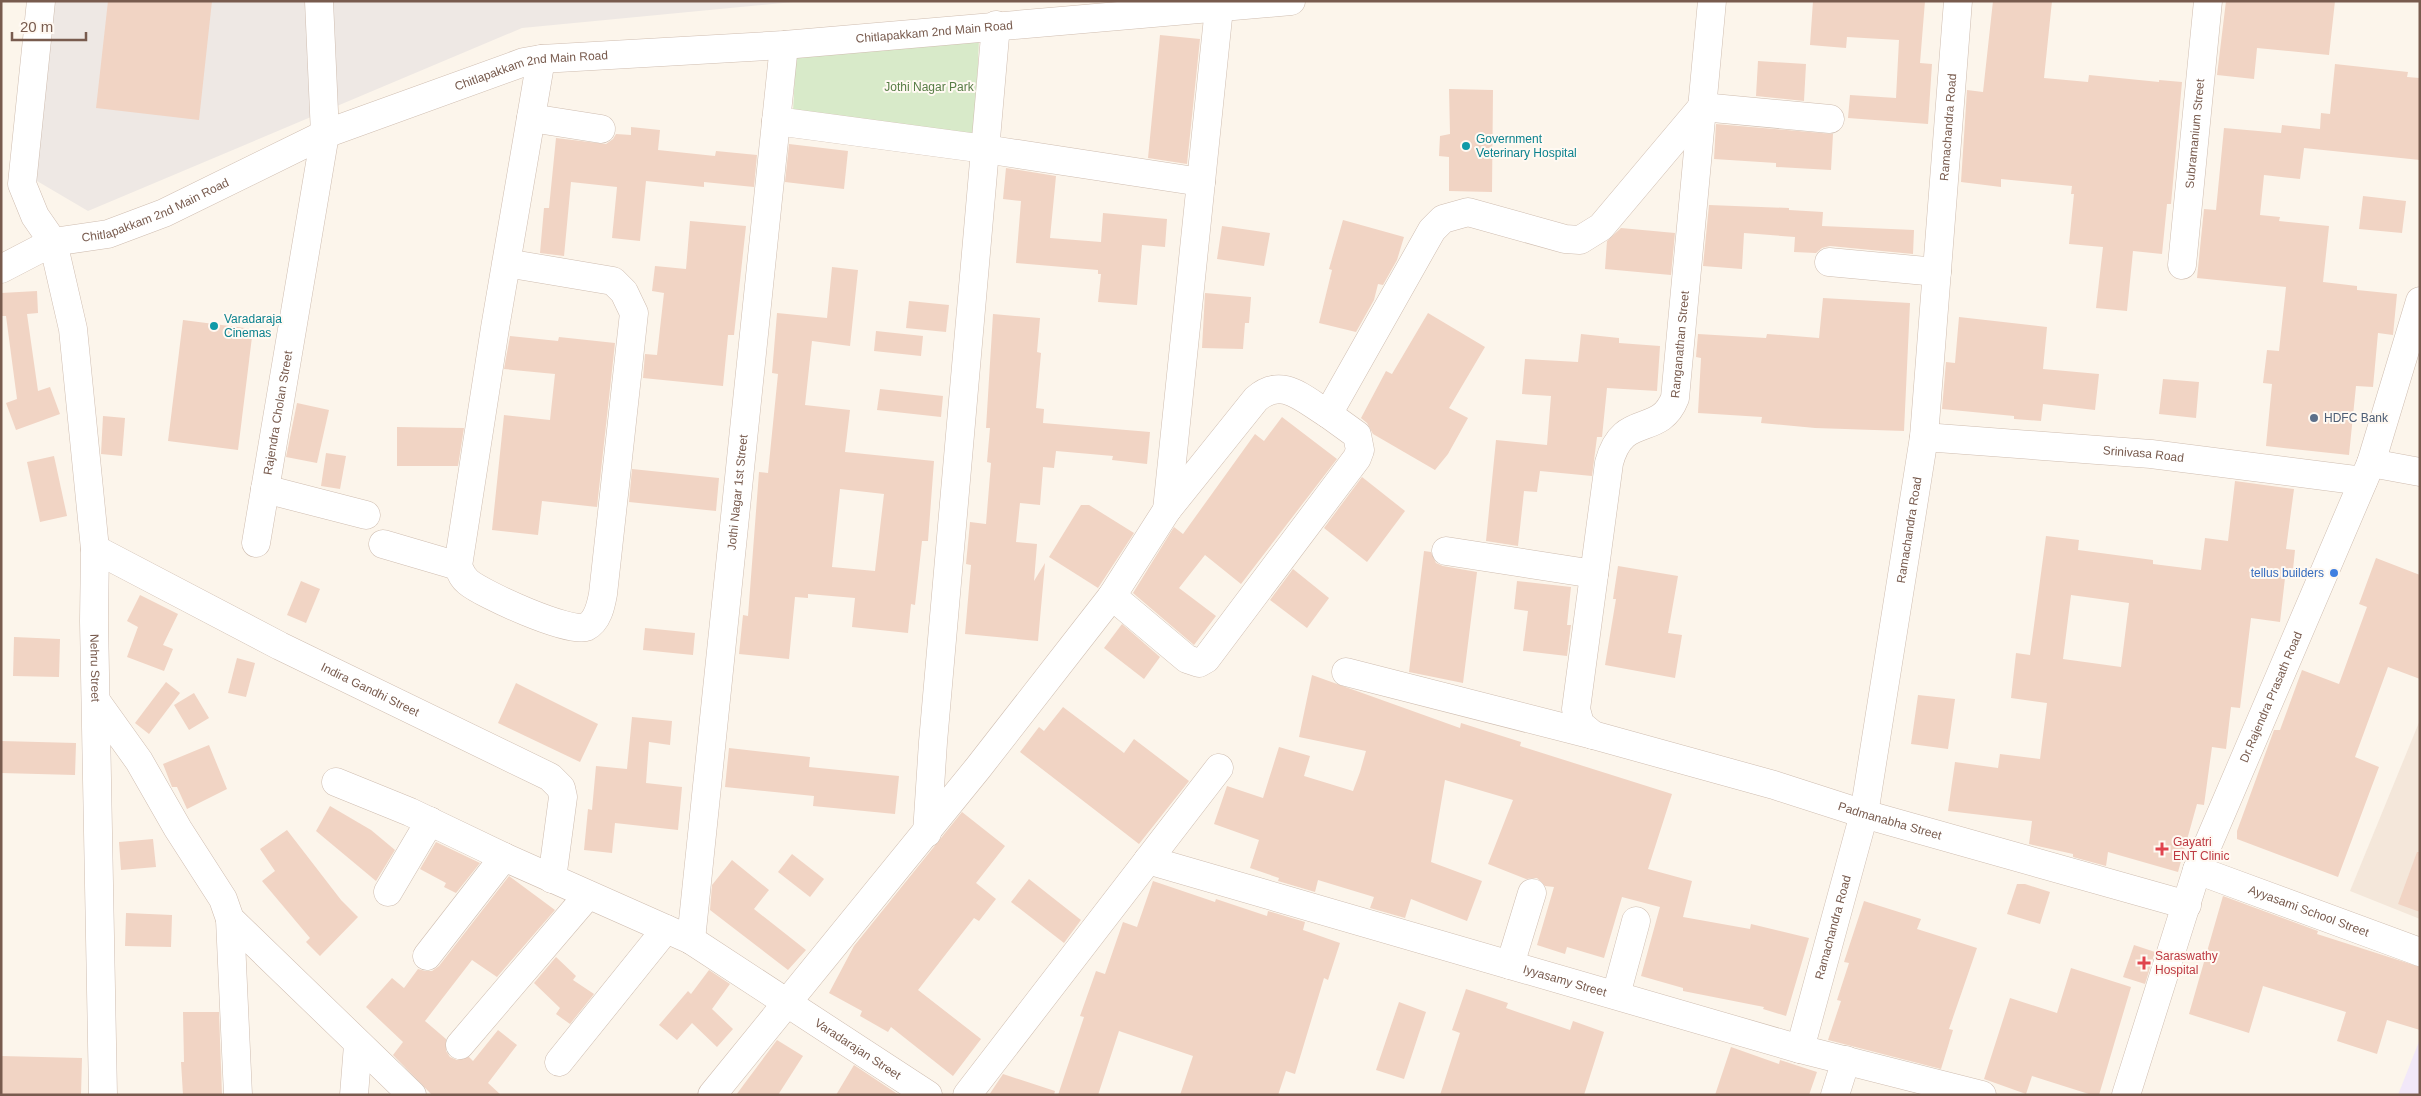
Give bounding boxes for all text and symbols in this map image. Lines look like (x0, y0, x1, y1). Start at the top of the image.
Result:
scale bar (12, 10, 86, 42)
text: 20 m (20, 18, 53, 35)
street label: Chitlapakkam 2nd Main Road (855, 18, 1013, 46)
street label: Chitlapakkam 2nd Main Road (453, 48, 608, 94)
street label: Ramachandra Road (1937, 73, 1959, 181)
street label: Subramanium Street (2183, 77, 2207, 189)
park label: Jothi Nagar Park (884, 80, 975, 94)
place label: Government Veterinary Hospital (1476, 132, 1577, 160)
marker: Government Veterinary Hospital (1460, 140, 1472, 152)
street label: Chitlapakkam 2nd Main Road (81, 175, 231, 245)
street label: Ranganathan Street (1668, 290, 1692, 399)
place label: Varadaraja Cinemas (224, 312, 282, 340)
marker: Varadaraja Cinemas (208, 320, 220, 332)
street label: Rajendra Cholan Street (261, 349, 295, 476)
place label: HDFC Bank (2324, 411, 2389, 425)
marker: HDFC Bank (2308, 412, 2320, 424)
street label: Jothi Nagar 1st Street (725, 433, 751, 551)
street label: Srinivasa Road (2102, 443, 2185, 465)
street label: Ramachandra Road (1894, 476, 1925, 584)
place label: tellus builders (2251, 566, 2324, 580)
marker: tellus builders (2328, 567, 2340, 579)
street label: Dr.Rajendra Prasath Road (2237, 630, 2305, 765)
street label: Nehru Street (87, 634, 103, 703)
street label: Indira Gandhi Street (319, 660, 422, 720)
street label: Padmanabha Street (1836, 799, 1944, 843)
place label: Gayatri ENT Clinic (2173, 835, 2229, 863)
marker: Gayatri ENT Clinic (2155, 842, 2169, 856)
street label: Ramachandra Road (1812, 874, 1854, 981)
street label: Ayyasami School Street (2247, 883, 2371, 940)
place label: Saraswathy Hospital (2155, 949, 2218, 977)
marker: Saraswathy Hospital (2137, 956, 2151, 970)
street label: Iyyasamy Street (1522, 962, 1609, 1000)
street label: Varadarajan Street (812, 1016, 904, 1083)

